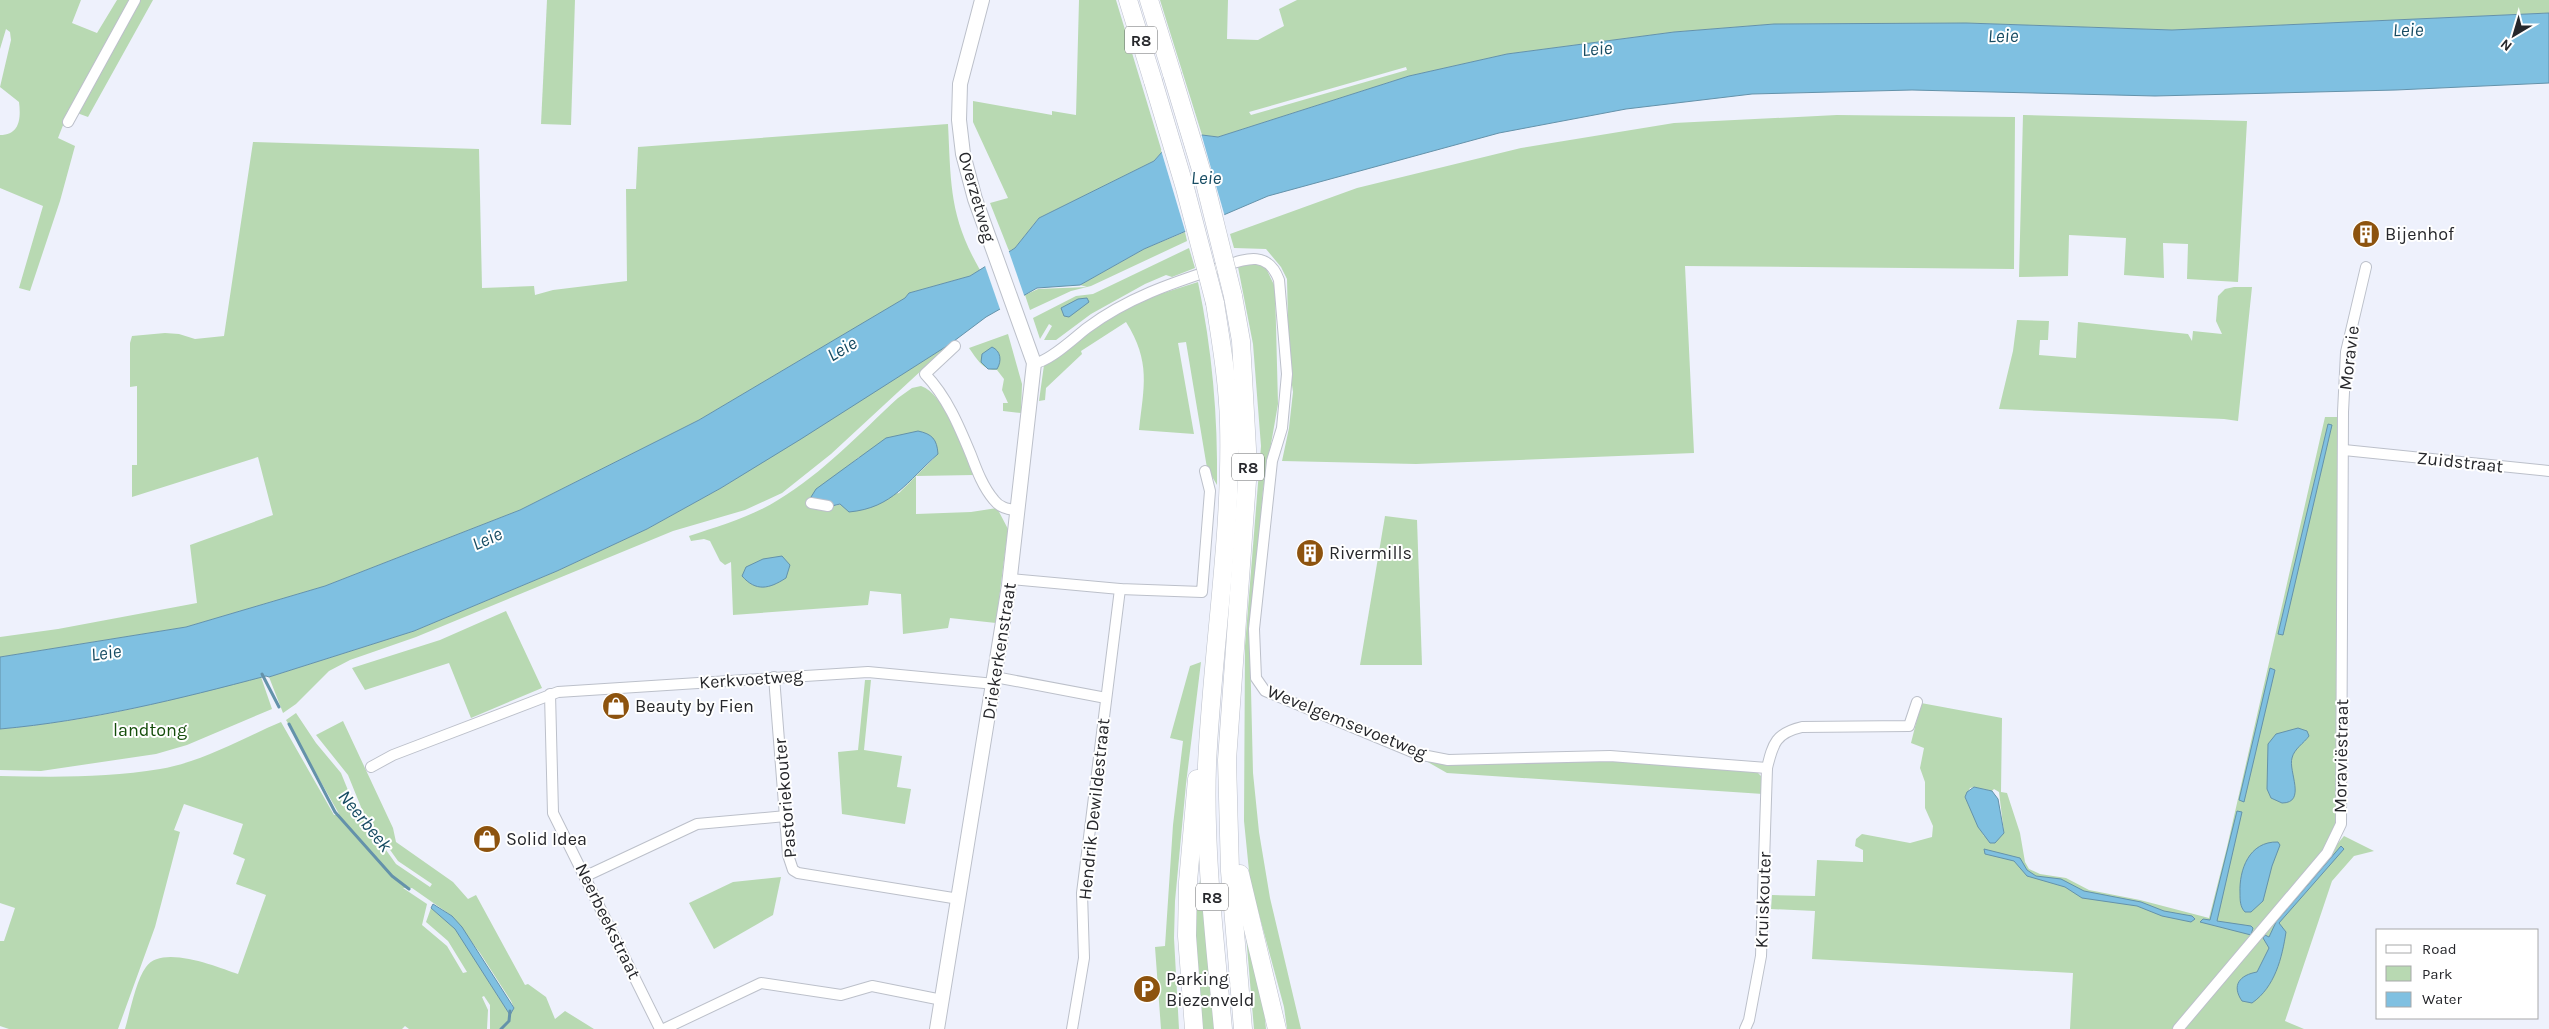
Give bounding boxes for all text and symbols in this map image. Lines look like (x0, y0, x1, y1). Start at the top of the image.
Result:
north arrow (2489, 10, 2539, 60)
water label: Leie (2392, 19, 2424, 41)
water label: Leie (1987, 25, 2019, 47)
road number: R8 (1125, 26, 1157, 54)
text: N (2497, 35, 2515, 55)
water label: Leie (1581, 37, 1613, 61)
street label: Overzetweg (954, 149, 1000, 245)
water label: Leie (1191, 167, 1222, 189)
building icon: Bijenhof (2351, 219, 2381, 249)
place label: Bijenhof (2385, 223, 2455, 245)
street label: Moravie (2334, 324, 2364, 392)
water label: Leie (823, 332, 861, 366)
street label: Zuidstraat (2416, 447, 2505, 478)
road number: R8 (1232, 454, 1264, 481)
water label: Leie (468, 523, 506, 555)
building icon: Rivermills (1295, 538, 1325, 568)
place label: Rivermills (1329, 542, 1412, 564)
street label: Driekerkenstraat (977, 581, 1021, 721)
water label: Leie (89, 640, 123, 666)
street label: Kerkvoetweg (698, 664, 804, 694)
street label: Wevelgemsevoetweg (1264, 680, 1430, 764)
shop icon: Beauty by Fien (601, 691, 631, 721)
place label: Beauty by Fien (635, 695, 754, 717)
street label: Moraviëstraat (2329, 698, 2353, 813)
street label: Hendrik Dewildestraat (1074, 717, 1115, 901)
park label: landtong (113, 719, 187, 741)
street label: Pastoriekouter (769, 737, 801, 859)
water label: Neerbeek (333, 786, 397, 857)
shop icon: Solid Idea (472, 824, 502, 854)
place label: Solid Idea (506, 828, 587, 850)
street label: Kruiskouter (1750, 851, 1776, 949)
street label: Neerbeekstraat (571, 860, 646, 983)
road number: R8 (1196, 884, 1228, 910)
legend (2376, 929, 2539, 1019)
text: Road (2422, 940, 2457, 958)
text: Park (2422, 965, 2452, 983)
place label: Parking Biezenveld (1166, 968, 1254, 1011)
parking icon: Parking Biezenveld (1132, 974, 1162, 1004)
text: Water (2422, 990, 2463, 1008)

